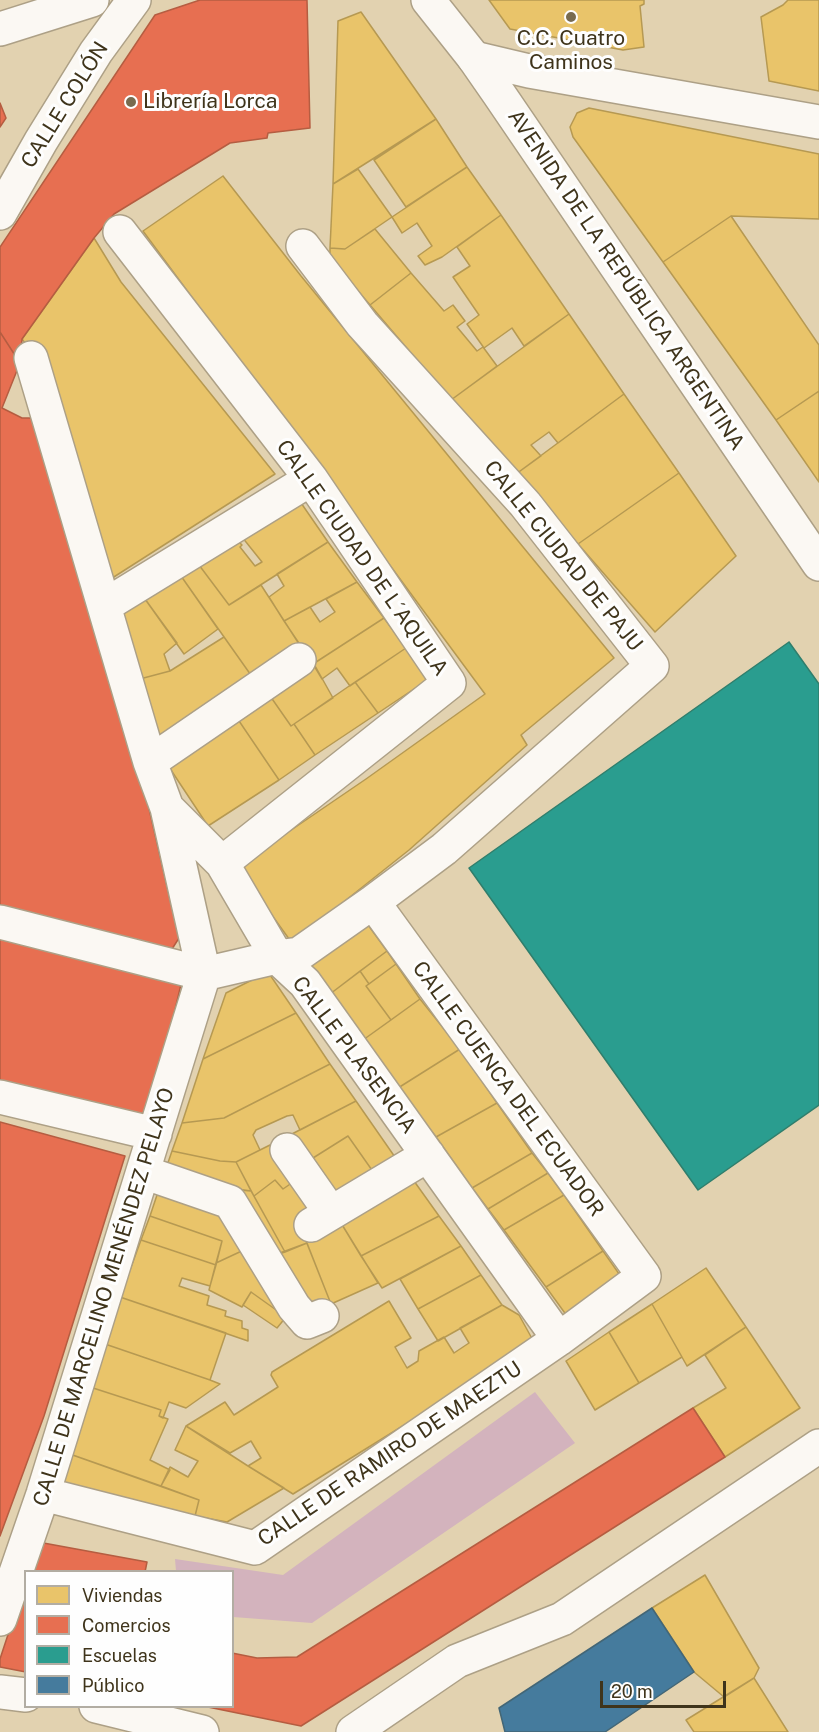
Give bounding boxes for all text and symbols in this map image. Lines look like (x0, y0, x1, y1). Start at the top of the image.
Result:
marker: C.C. Cuatro Caminos (564, 10, 578, 24)
place label: C.C. Cuatro Caminos (517, 26, 625, 76)
street label: CALLE COLÓN (16, 37, 114, 173)
place label: Librería Lorca (143, 89, 277, 115)
marker: Librería Lorca (124, 95, 138, 109)
street label: AVENIDA DE LA REPÚBLICA ARGENTINA (502, 105, 750, 455)
street label: CALLE CIUDAD DE L´AQUILA (271, 435, 453, 681)
street label: CALLE CIUDAD DE PAJU (478, 456, 648, 656)
street label: CALLE CUENCA DEL ECUADOR (407, 956, 609, 1222)
street label: CALLE PLASENCIA (287, 971, 421, 1139)
street label: CALLE DE MARCELINO MENÉNDEZ PELAYO (28, 1085, 180, 1509)
street label: CALLE DE RAMIRO DE MAEZTU (253, 1356, 527, 1552)
legend (24, 1570, 234, 1708)
text: Viviendas (82, 1585, 162, 1606)
text: Comercios (82, 1615, 171, 1636)
text: Escuelas (82, 1645, 157, 1666)
scale bar (603, 1669, 729, 1707)
text: Público (82, 1675, 144, 1696)
text: 20 m (611, 1681, 653, 1702)

